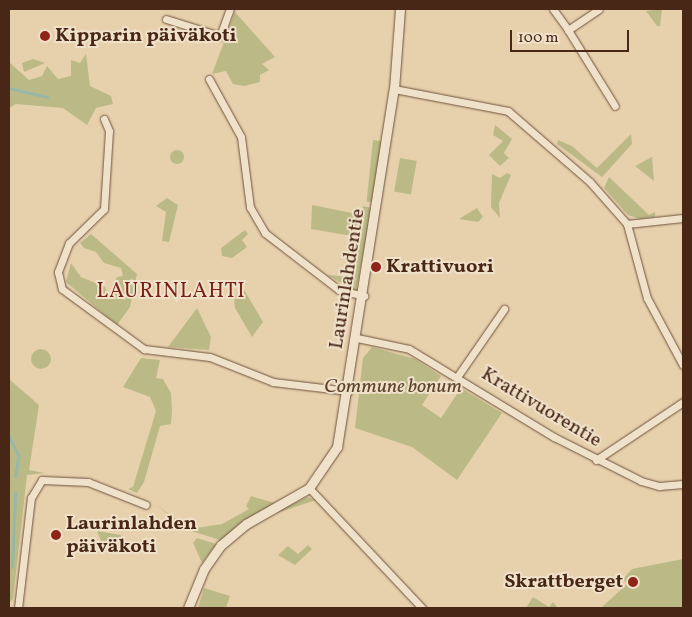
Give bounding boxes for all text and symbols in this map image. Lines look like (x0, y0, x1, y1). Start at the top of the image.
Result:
scale bar (512, 20, 631, 52)
place label: Kipparin päiväkoti (55, 24, 237, 48)
text: 100 m (518, 28, 558, 49)
marker: Kipparin päiväkoti (39, 30, 51, 42)
street label: Laurinlahdentie (325, 207, 371, 351)
place label: Krattivuori (386, 255, 494, 279)
marker: Krattivuori (370, 261, 382, 273)
district label: LAURINLAHTI (95, 279, 247, 305)
street label: Krattivuorentie (476, 363, 606, 453)
park label: Commune bonum (324, 375, 462, 399)
place label: Laurinlahden päiväkoti (66, 512, 197, 559)
marker: Laurinlahden päiväkoti (50, 529, 62, 541)
place label: Skrattberget (504, 570, 623, 594)
marker: Skrattberget (627, 576, 639, 588)

